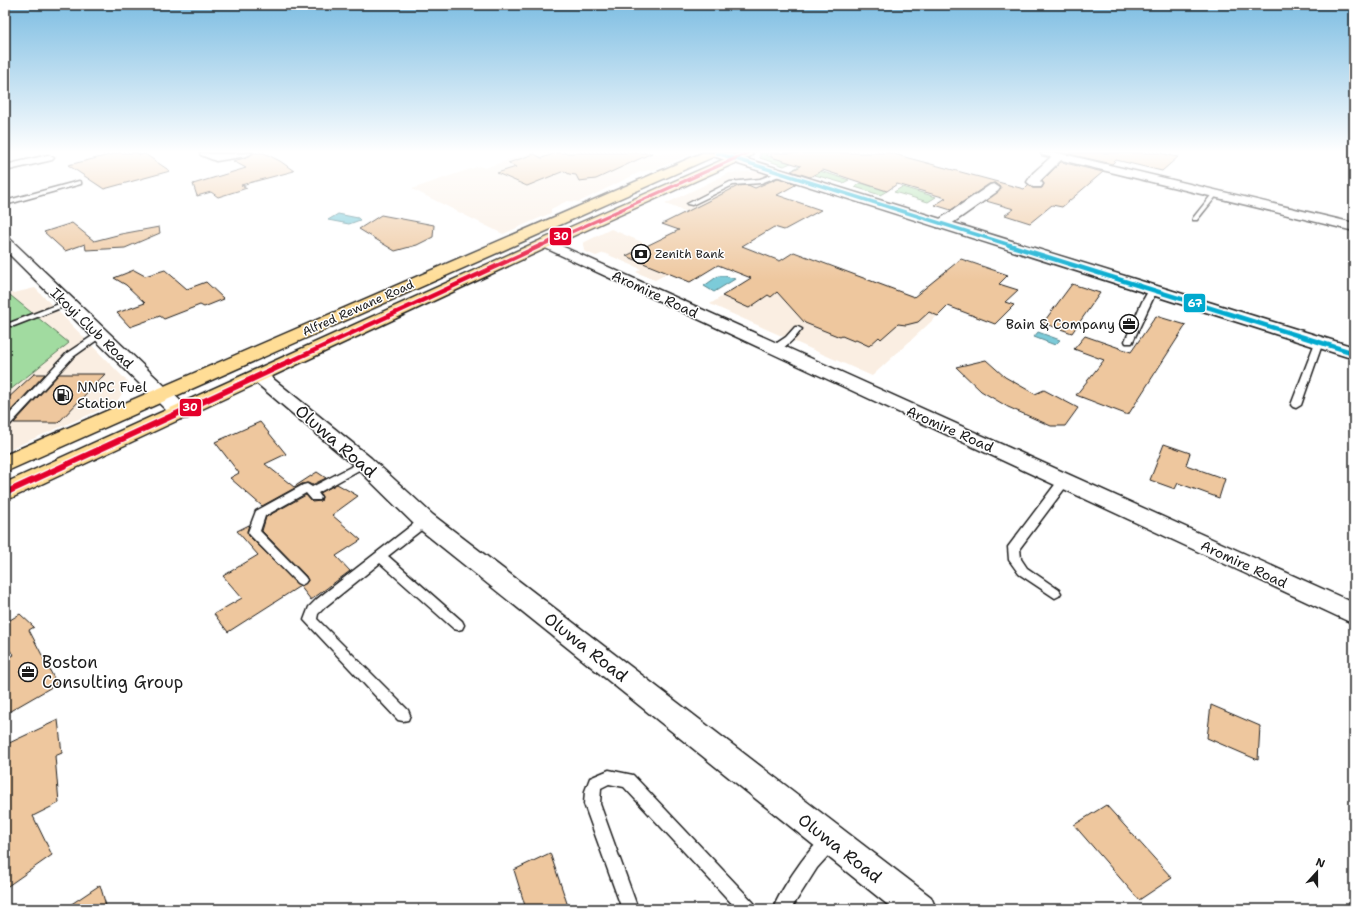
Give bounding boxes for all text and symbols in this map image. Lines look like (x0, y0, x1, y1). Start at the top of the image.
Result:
line badge: 30 (549, 227, 572, 246)
text: 30 (553, 229, 569, 244)
bank icon: Zenith Bank (630, 243, 652, 265)
place label: Zenith Bank (655, 246, 724, 262)
street label: Aromire Road (609, 266, 701, 322)
street label: Alfred Rewane Road (300, 276, 417, 340)
street label: Ikoyi Club Road (47, 284, 137, 372)
line badge: 67 (1183, 293, 1206, 313)
text: 67 (1188, 296, 1203, 311)
office icon: Bain & Company (1118, 313, 1140, 335)
place label: Bain & Company (1006, 315, 1115, 333)
place label: NNPC Fuel Station (77, 378, 148, 412)
fuel station icon: NNPC Fuel Station (52, 384, 74, 406)
line badge: 30 (179, 398, 202, 417)
text: 30 (182, 400, 198, 415)
street label: Oluwa Road (291, 400, 381, 482)
street label: Aromire Road (904, 402, 997, 456)
street label: Aromire Road (1198, 536, 1290, 592)
street label: Oluwa Road (540, 607, 633, 687)
place label: Boston Consulting Group (42, 651, 183, 693)
office icon: Boston Consulting Group (17, 661, 39, 683)
street label: Oluwa Road (794, 808, 887, 888)
north arrow (1297, 852, 1337, 892)
text: N (1314, 855, 1327, 872)

